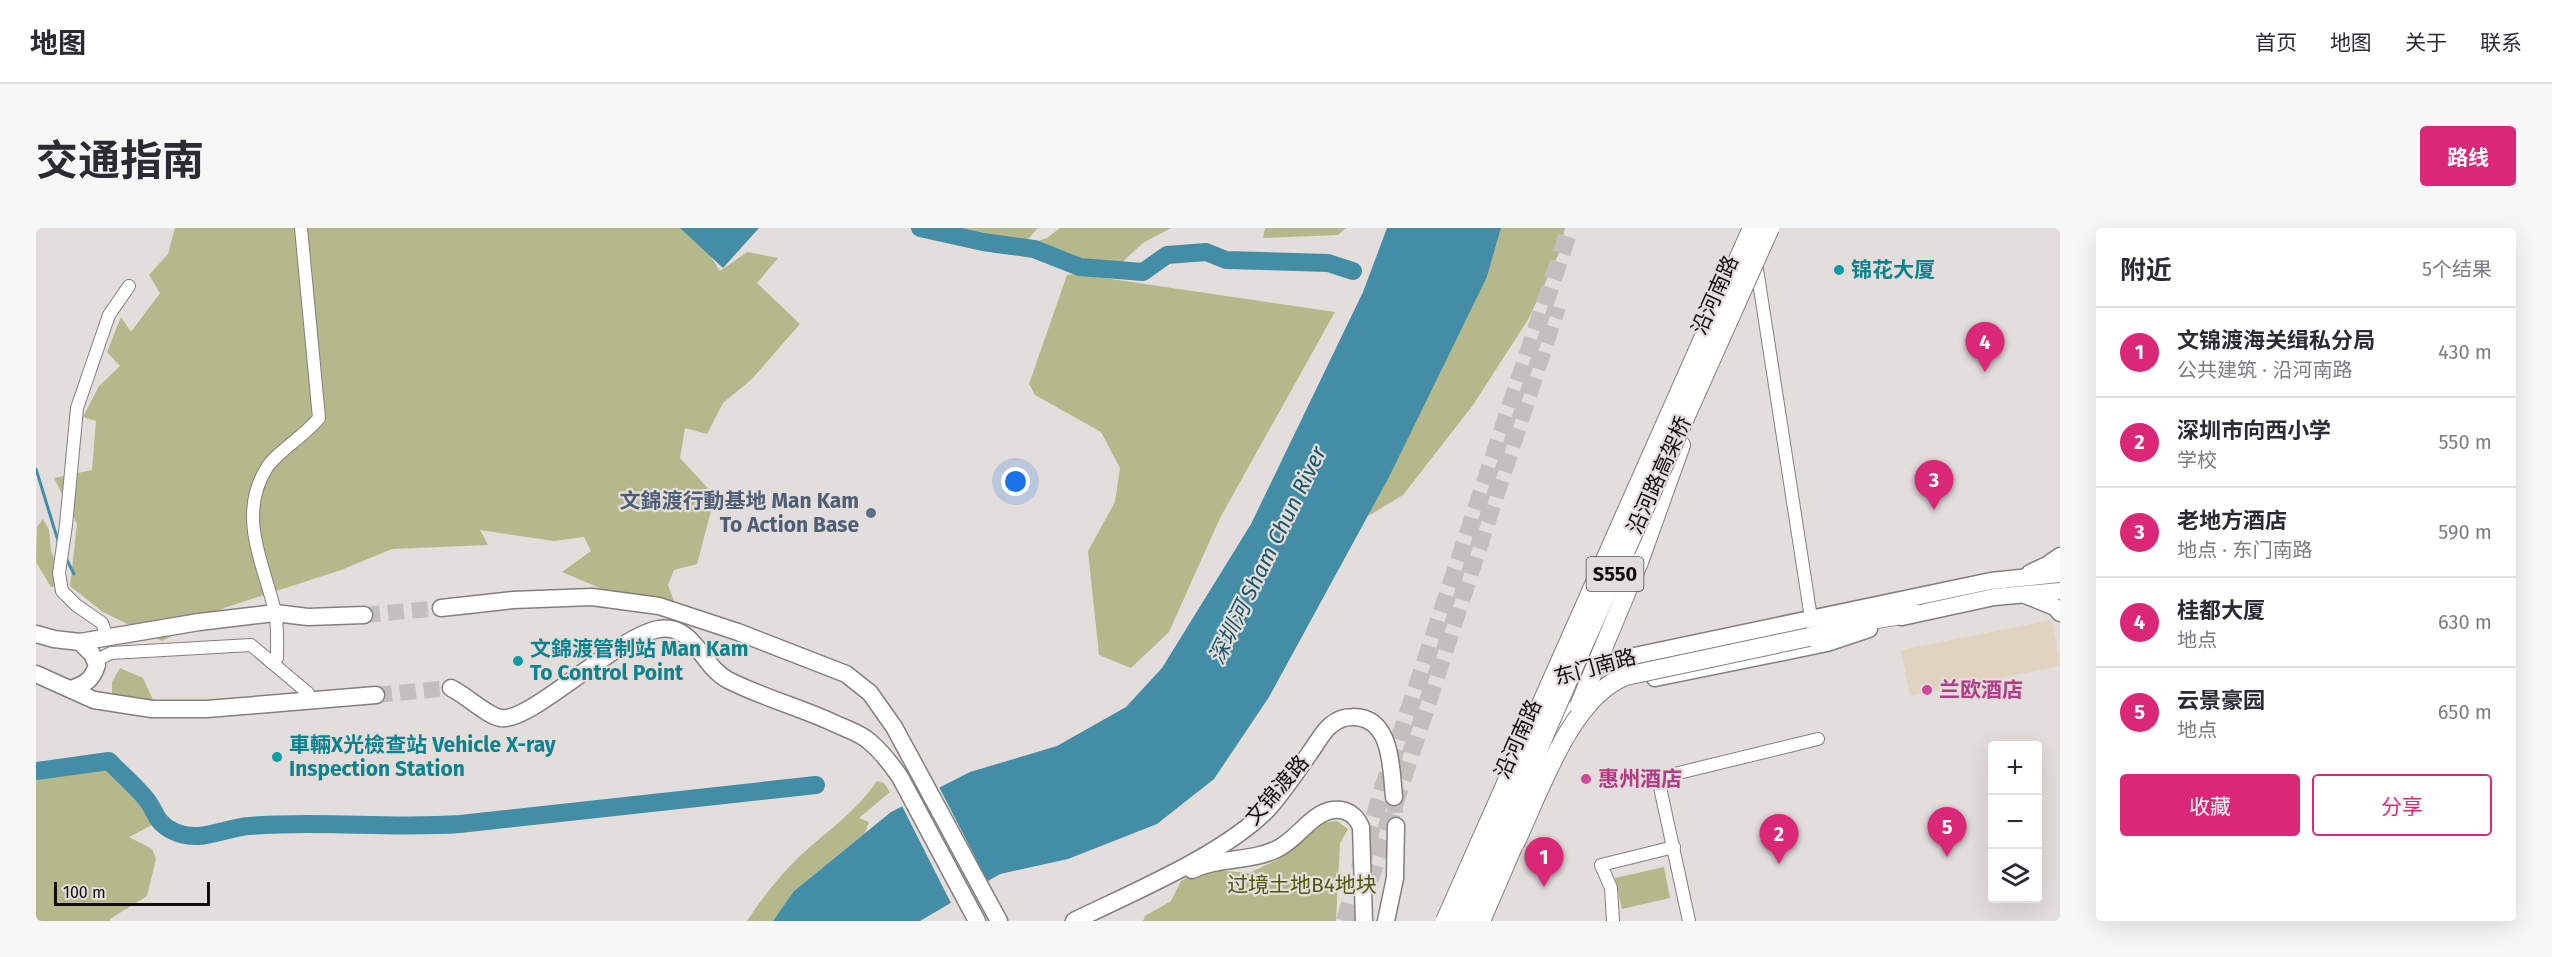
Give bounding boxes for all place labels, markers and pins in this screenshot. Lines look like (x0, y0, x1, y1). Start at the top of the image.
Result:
place label: 锦花大厦 (1851, 257, 1935, 283)
marker: 锦花大厦 (1832, 263, 1846, 277)
pin: 4 (1966, 322, 2004, 372)
pin: 3 (1914, 460, 1954, 510)
place label: 文錦渡行動基地 Man Kam To Action Base (620, 488, 859, 538)
marker: 文錦渡行動基地 Man Kam To Action Base (864, 506, 878, 520)
place label: 文錦渡管制站 Man Kam To Control Point (530, 636, 748, 686)
marker: 文錦渡管制站 Man Kam To Control Point (511, 654, 525, 668)
place label: 兰欧酒店 (1939, 677, 2023, 703)
marker: 兰欧酒店 (1920, 683, 1934, 697)
place label: 車輛X光檢查站 Vehicle X-ray Inspection Station (289, 732, 556, 782)
marker: 車輛X光檢查站 Vehicle X-ray Inspection Station (270, 750, 284, 764)
place label: 惠州酒店 (1598, 766, 1682, 792)
marker: 惠州酒店 (1579, 772, 1593, 786)
pin: 5 (1928, 808, 1966, 857)
pin: 2 (1760, 814, 1798, 864)
pin: 1 (1524, 838, 1564, 887)

